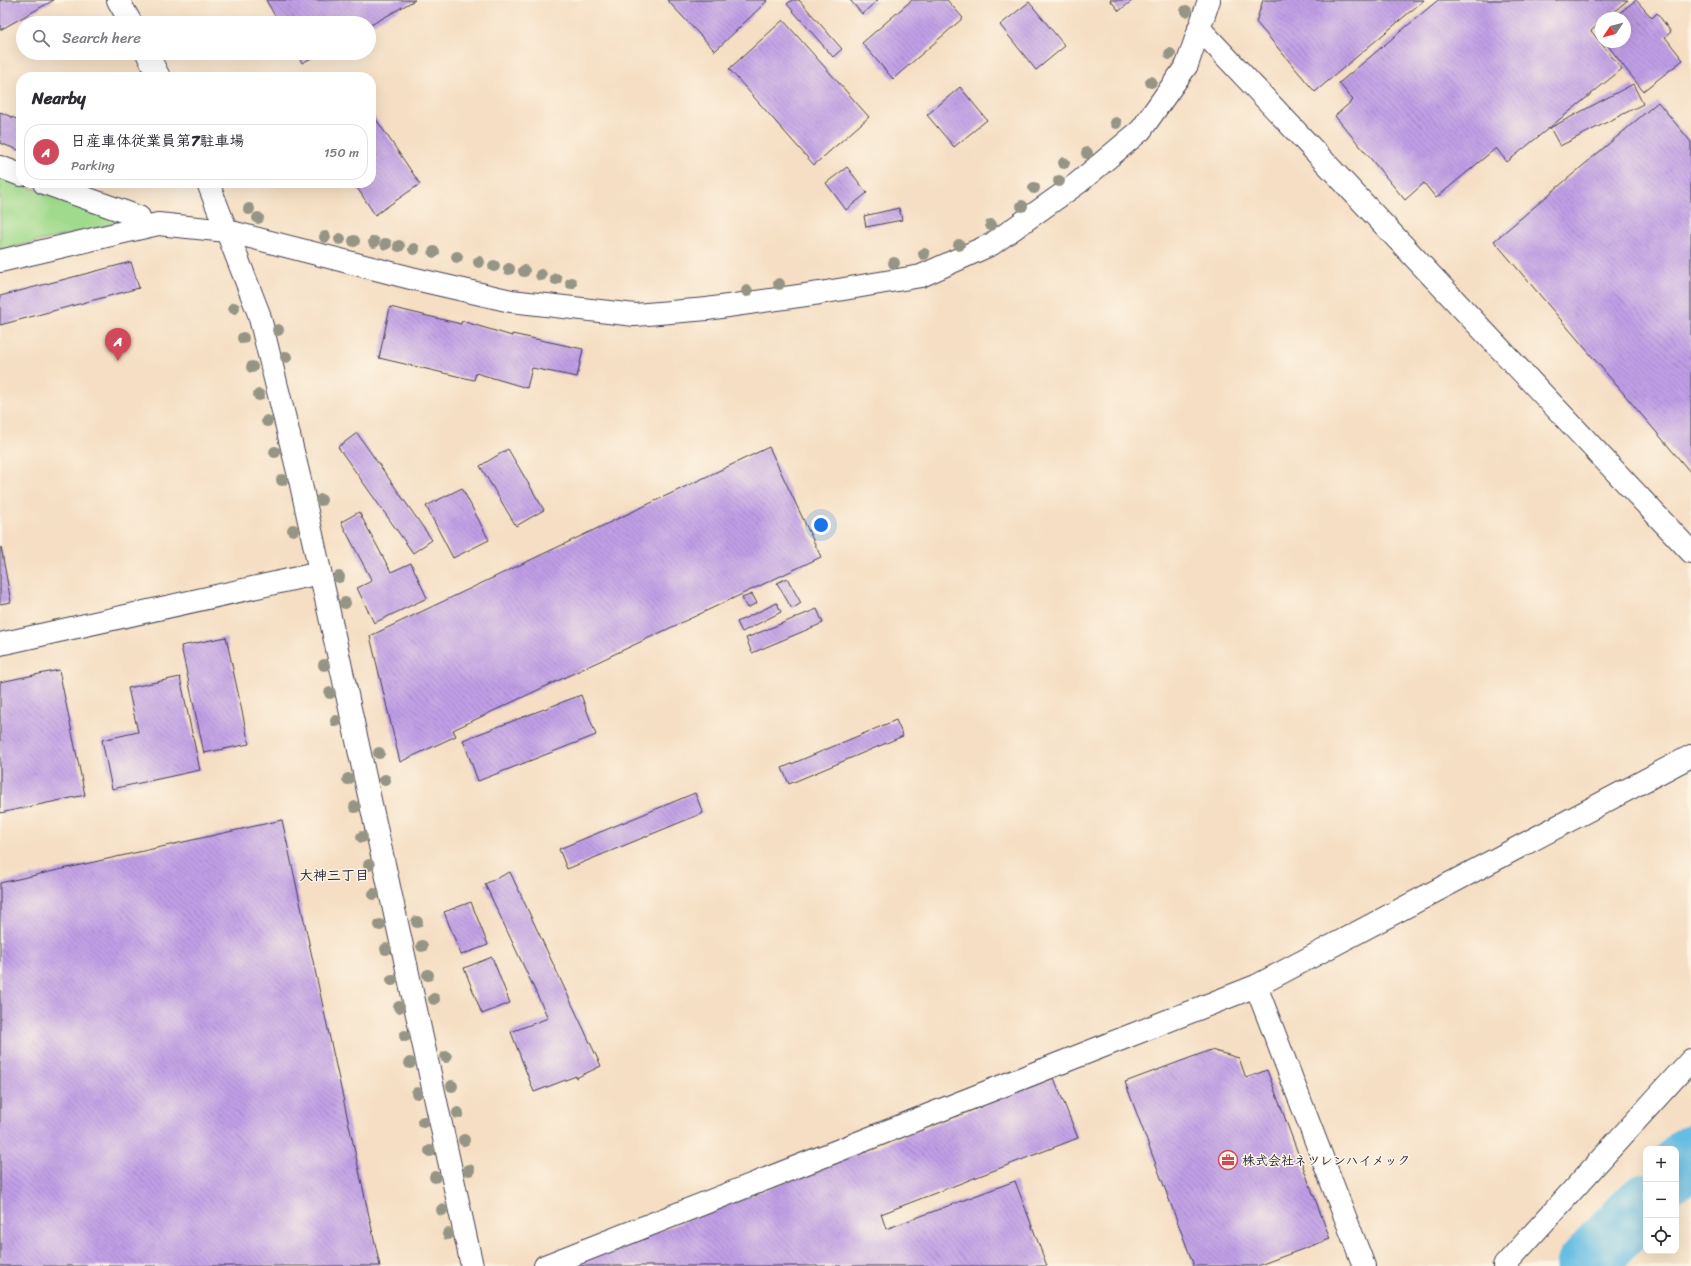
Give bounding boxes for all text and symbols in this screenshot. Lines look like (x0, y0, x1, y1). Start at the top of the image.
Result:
north arrow (1595, 12, 1631, 48)
search box (16, 16, 376, 60)
text: Search here (62, 25, 141, 51)
icon: search (30, 27, 52, 49)
text: Nearby (32, 83, 86, 113)
text: 日産車体従業員第7駐車場 (71, 128, 245, 154)
text: A (42, 141, 50, 164)
text: 150 m (324, 141, 359, 164)
text: Parking (71, 154, 115, 177)
pin: A (105, 328, 131, 361)
your location (811, 515, 831, 535)
district label: 大神三丁目 (299, 863, 369, 888)
map controls (1643, 1146, 1679, 1254)
button: + (1643, 1146, 1679, 1182)
office icon: 株式会社ネツレンハイメック (1217, 1149, 1239, 1171)
place label: 株式会社ネツレンハイメック (1242, 1149, 1410, 1172)
button: − (1643, 1182, 1679, 1218)
button: locate (1643, 1218, 1679, 1254)

